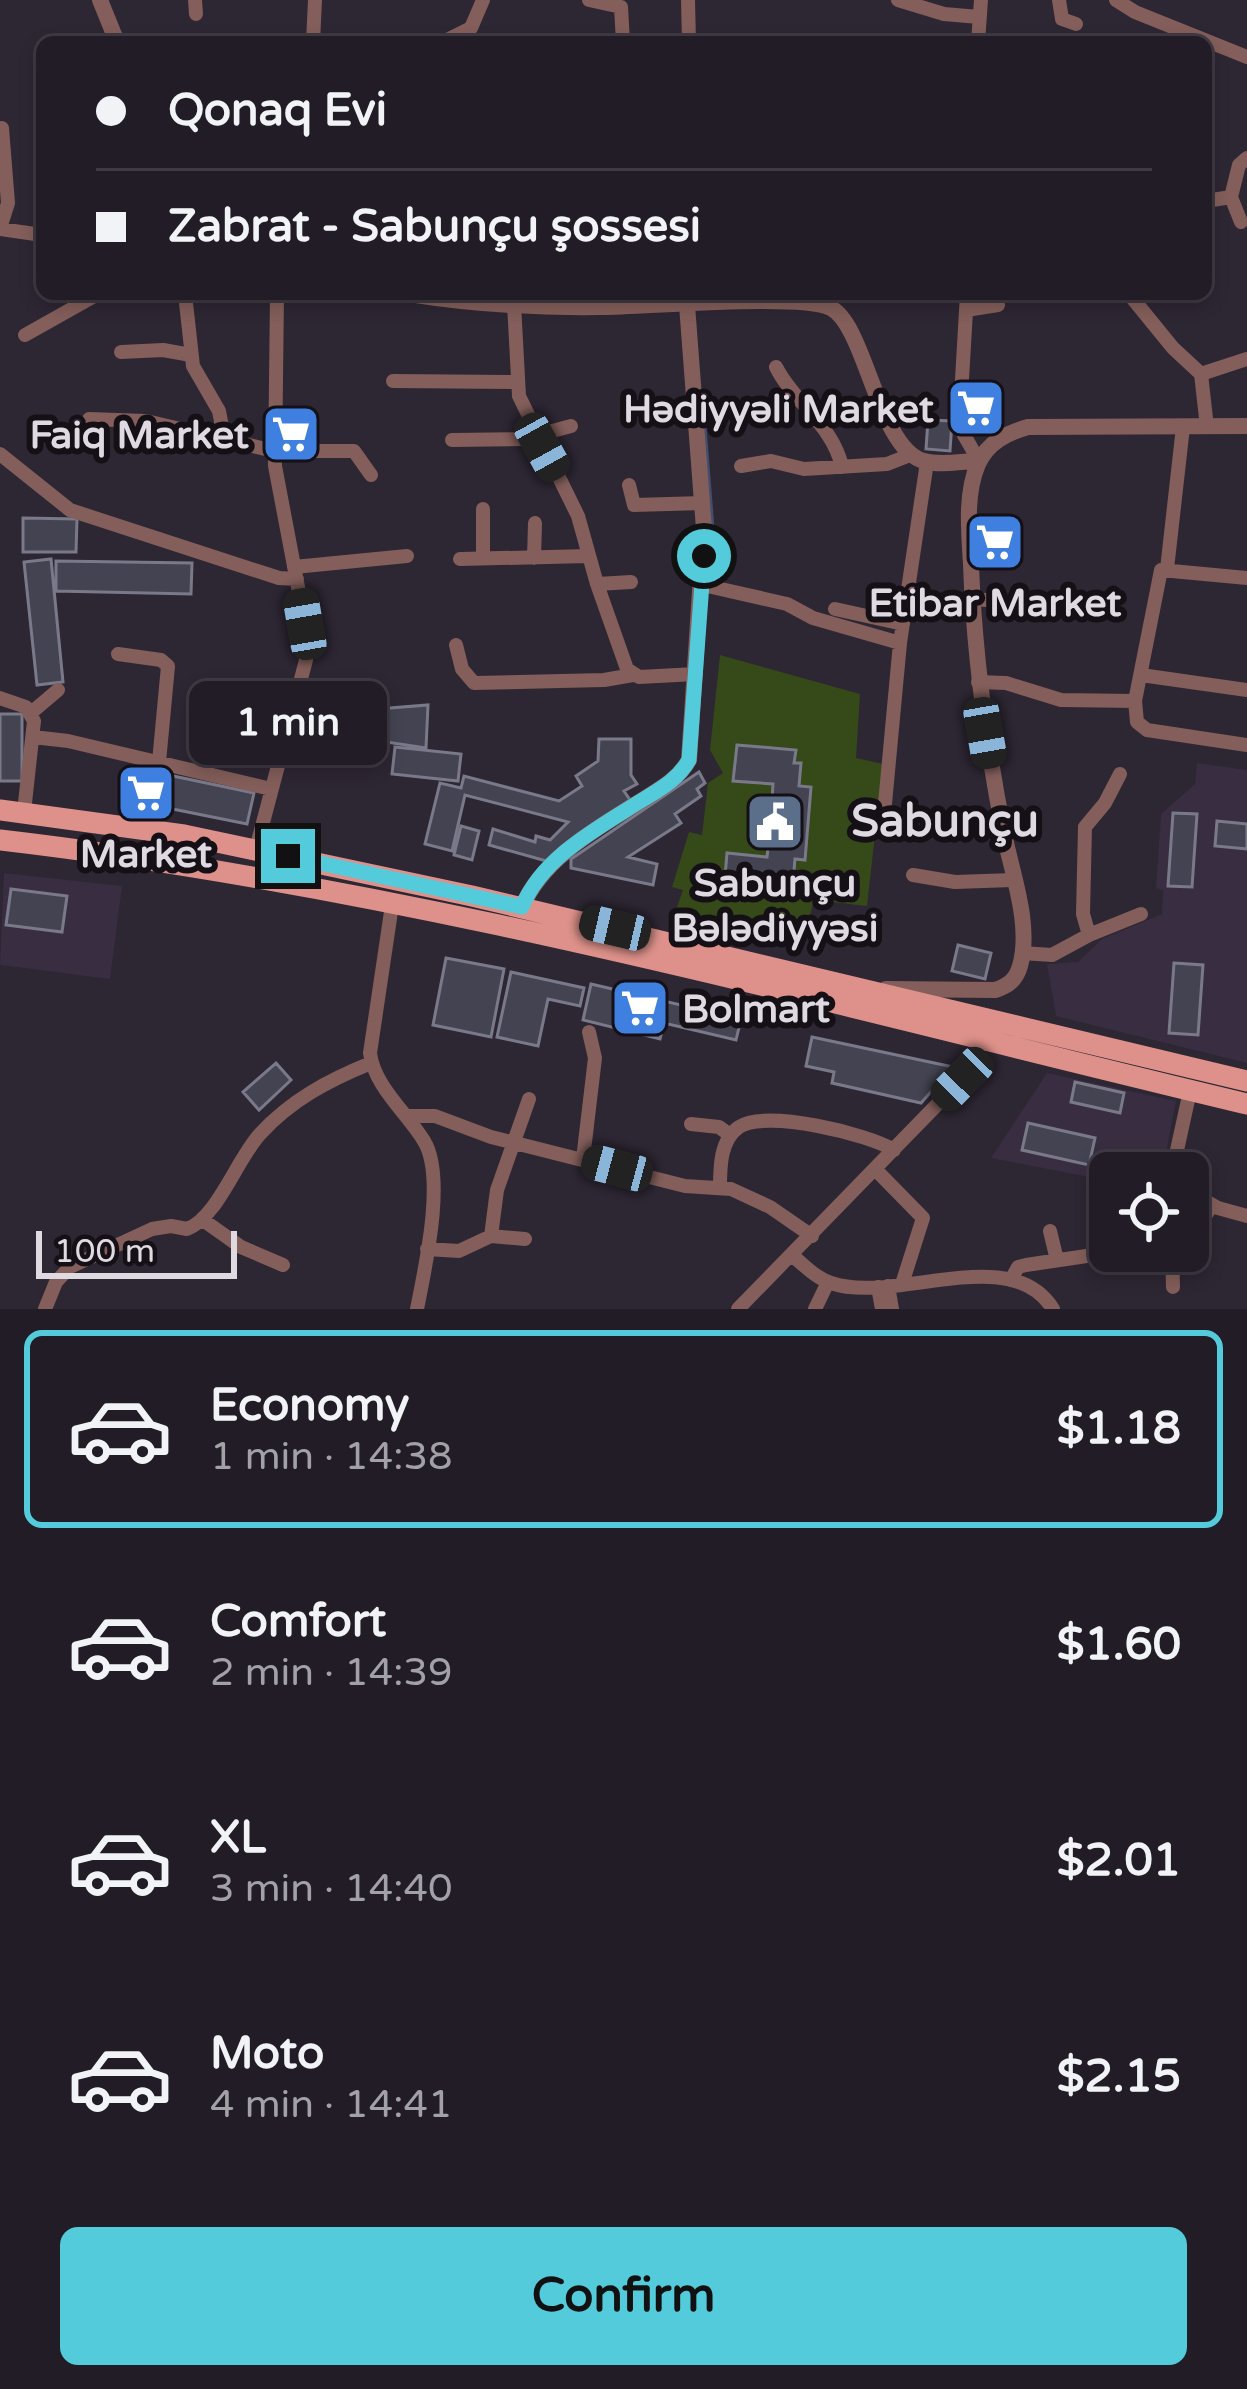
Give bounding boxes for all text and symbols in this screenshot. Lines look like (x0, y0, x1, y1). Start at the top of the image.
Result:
text: Qonaq Evi (168, 84, 387, 138)
text: Zabrat - Sabunçu şossesi (168, 200, 701, 254)
supermarket icon: Hədiyyəli Market (945, 377, 1007, 439)
place label: Hədiyyəli Market (623, 386, 934, 433)
supermarket icon: Faiq Market (260, 403, 322, 465)
car (509, 407, 575, 487)
place label: Faiq Market (29, 412, 249, 459)
supermarket icon: Etibar Market (964, 511, 1026, 573)
route start (677, 529, 731, 583)
place label: Etibar Market (869, 580, 1122, 627)
car (281, 585, 329, 663)
callout: 1 min (189, 682, 387, 766)
car (961, 694, 1009, 772)
text: 1 min (236, 699, 340, 746)
supermarket icon: Market (115, 762, 177, 824)
public building icon: Sabunçu Bələdiyyəsi (744, 791, 806, 853)
district label: Sabunçu (851, 795, 1039, 849)
route end (261, 829, 315, 883)
place label: Market (80, 831, 212, 878)
place label: Sabunçu Bələdiyyəsi (671, 860, 879, 952)
car (576, 902, 654, 954)
supermarket icon: Bolmart (609, 977, 671, 1039)
place label: Bolmart (682, 986, 830, 1033)
car (924, 1041, 1000, 1117)
car (578, 1141, 656, 1195)
map controls (1089, 1152, 1209, 1272)
button: locate (1089, 1152, 1209, 1272)
scale bar (36, 1225, 237, 1278)
text: 100 m (54, 1232, 155, 1271)
icon: car (66, 1375, 174, 1483)
text: Economy (210, 1379, 409, 1433)
text: $1.18 (1057, 1402, 1181, 1456)
text: 1 min · 14:38 (210, 1433, 452, 1480)
icon: car (66, 1591, 174, 1699)
text: Comfort (210, 1595, 386, 1649)
text: $1.60 (1057, 1618, 1181, 1672)
text: 2 min · 14:39 (210, 1649, 452, 1696)
icon: car (66, 1807, 174, 1915)
text: XL (210, 1811, 266, 1865)
text: $2.01 (1057, 1834, 1181, 1888)
text: 3 min · 14:40 (210, 1865, 452, 1912)
icon: car (66, 2023, 174, 2131)
text: Moto (210, 2027, 324, 2081)
text: $2.15 (1057, 2050, 1181, 2104)
text: 4 min · 14:41 (210, 2081, 452, 2128)
button: Confirm (60, 2227, 1187, 2365)

